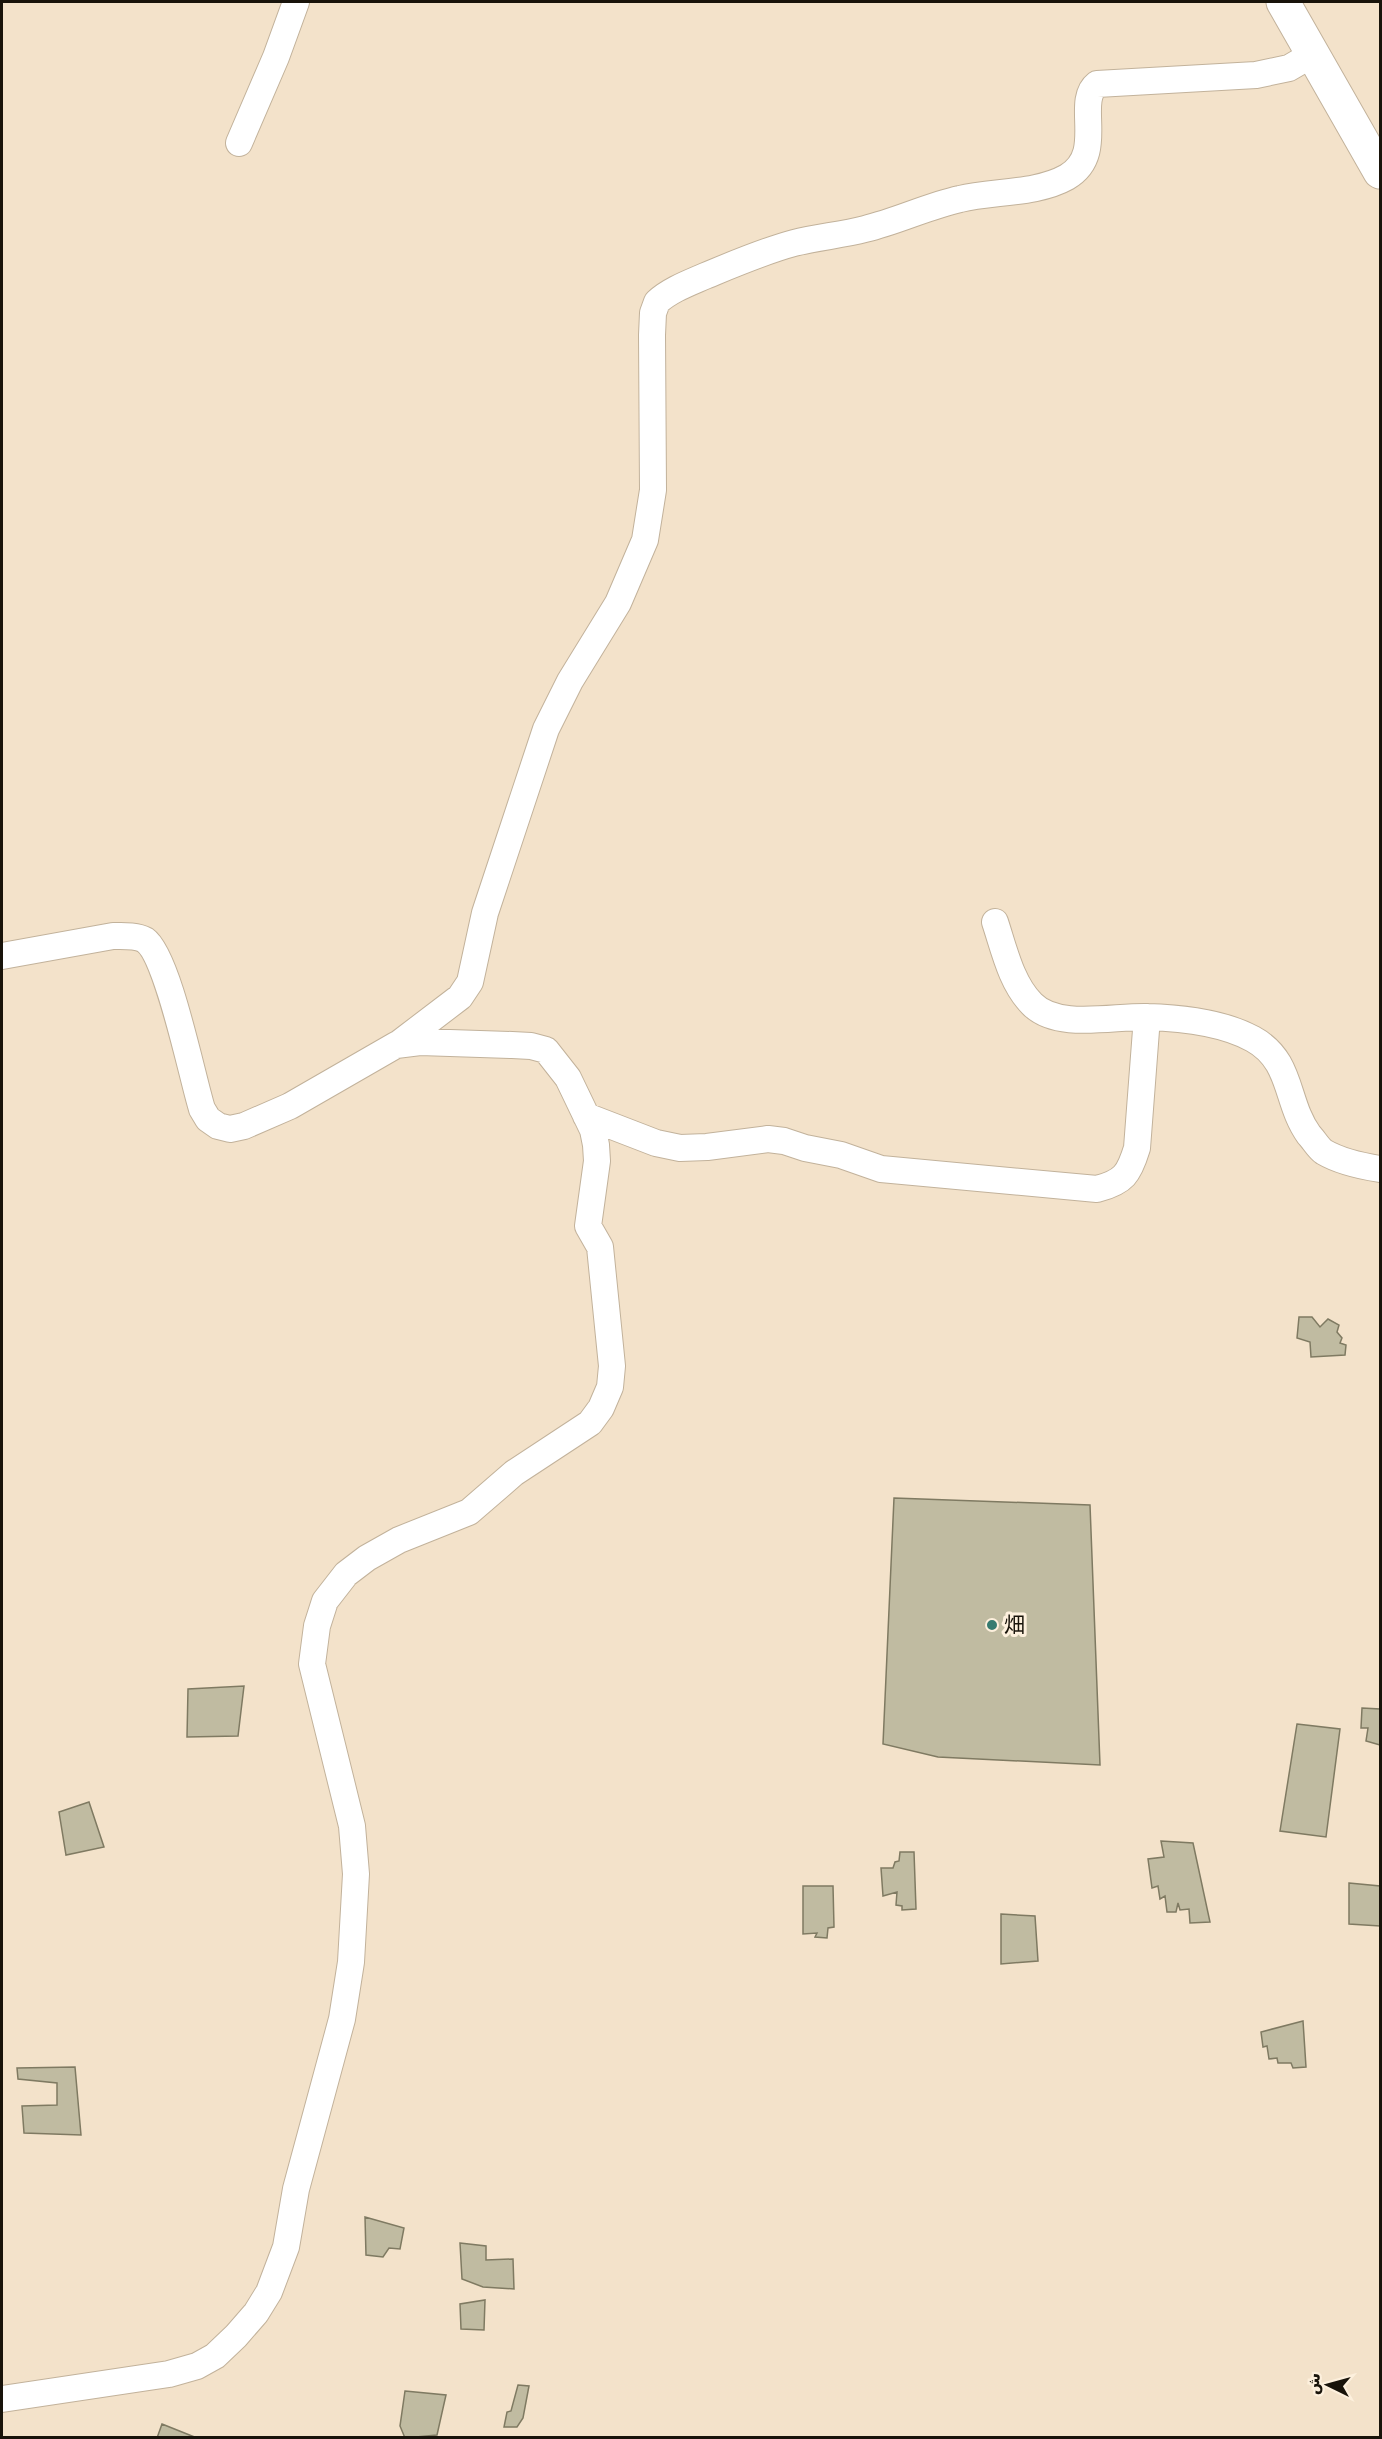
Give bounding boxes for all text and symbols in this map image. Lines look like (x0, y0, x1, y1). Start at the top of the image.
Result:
place label: 畑 (1004, 1613, 1025, 1637)
marker: 畑 (985, 1618, 999, 1632)
north arrow (1298, 2355, 1358, 2415)
text: ش (1303, 2372, 1324, 2396)

